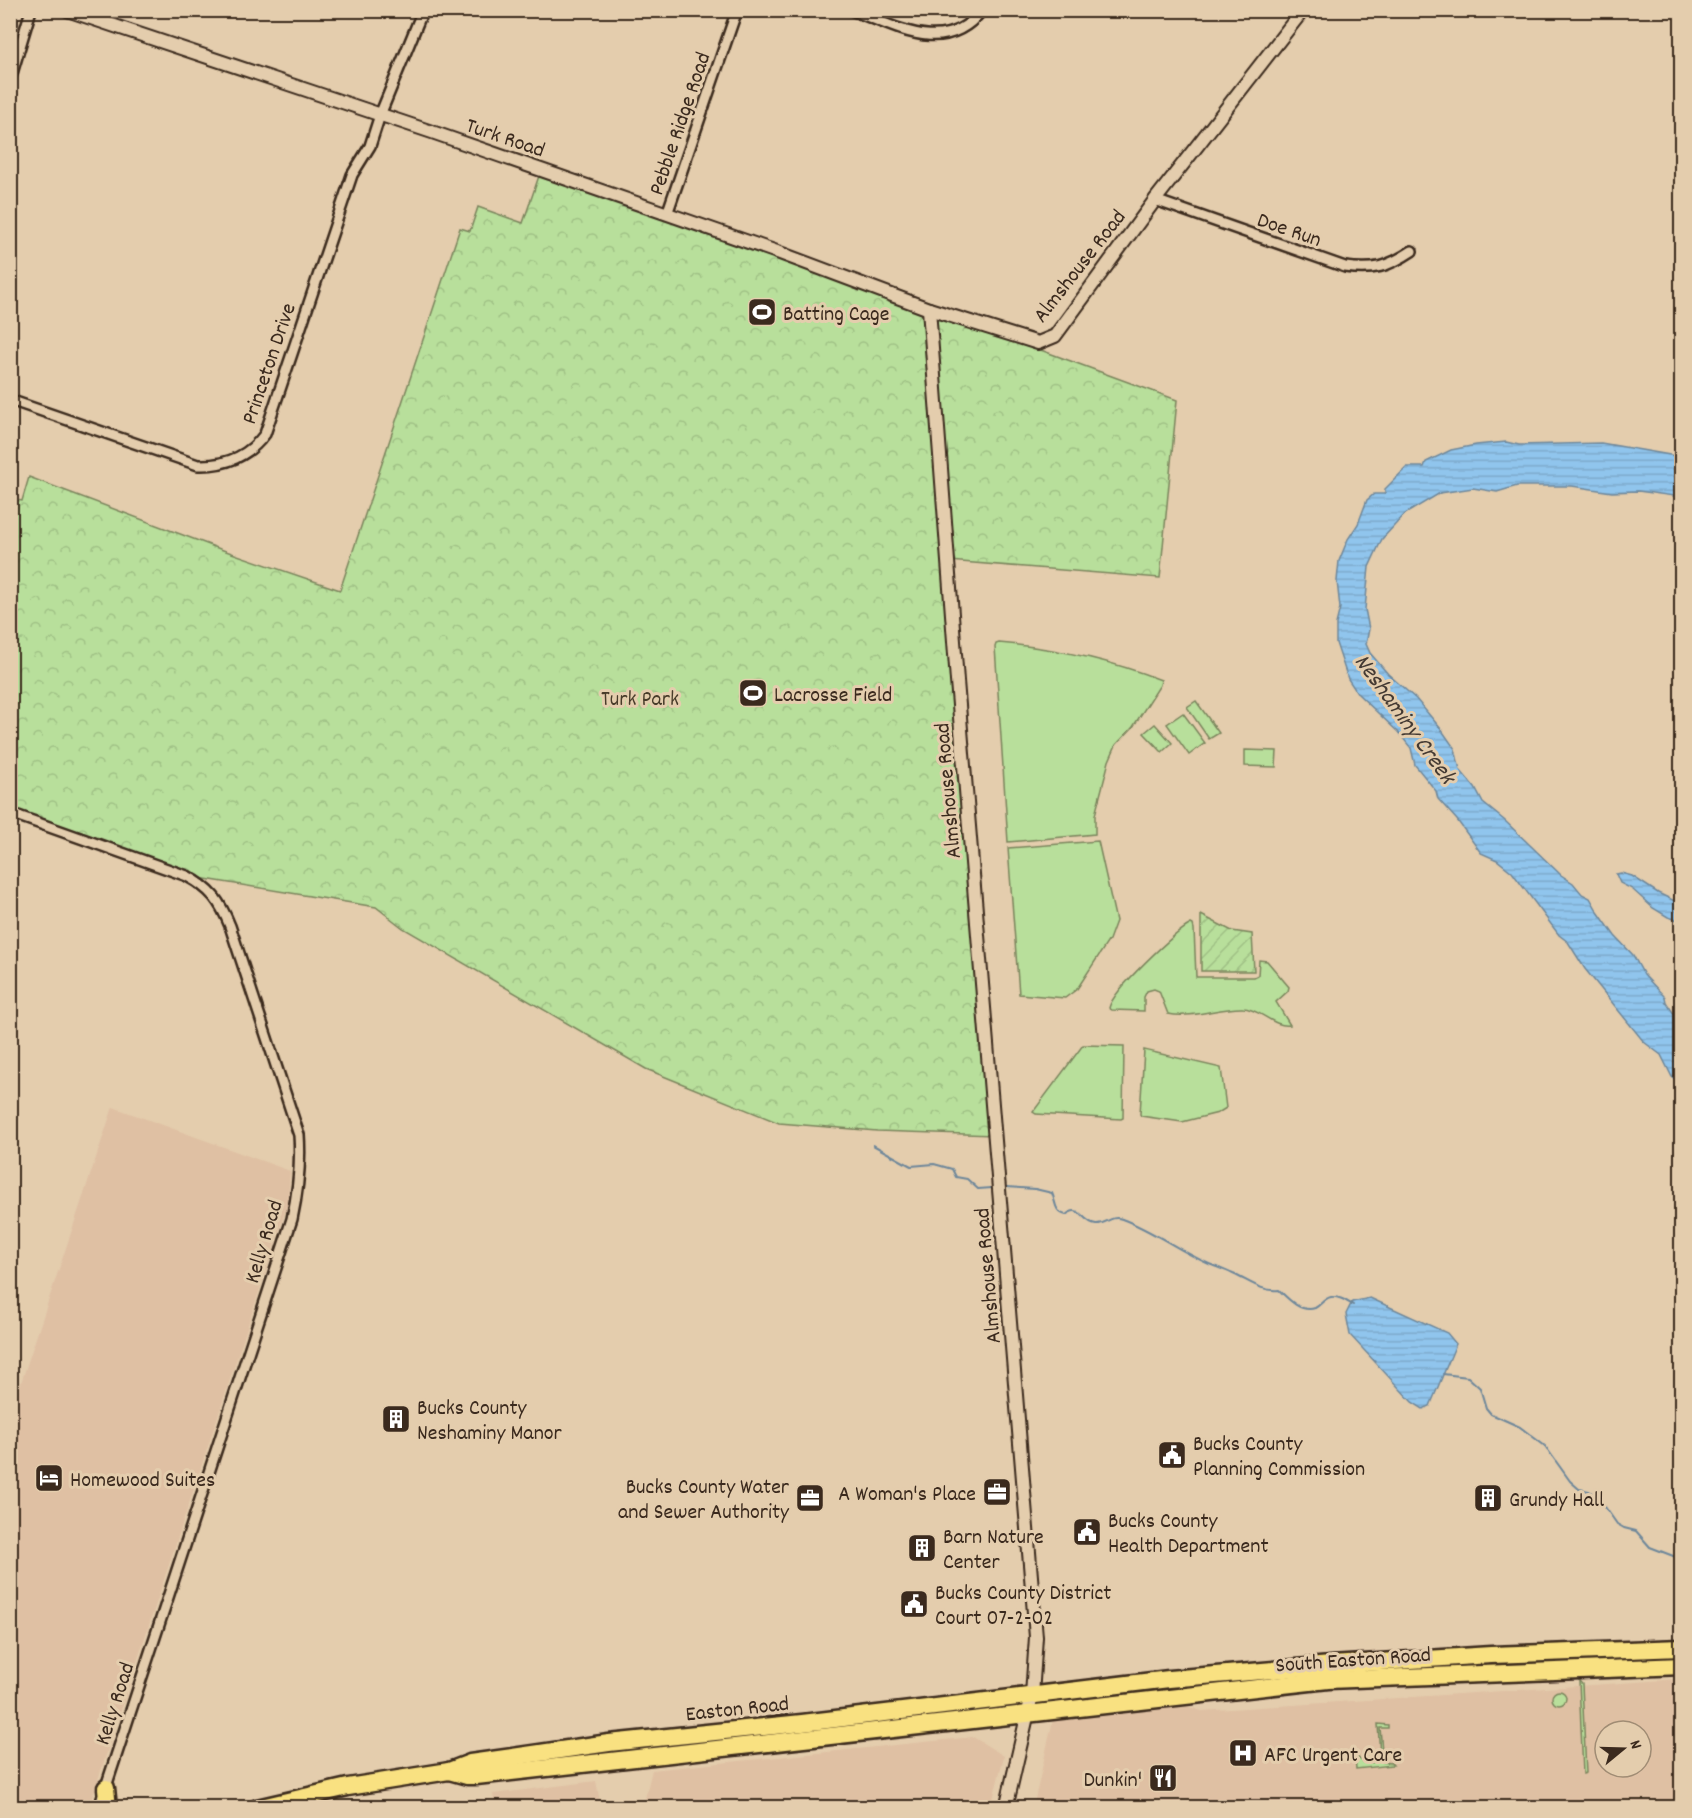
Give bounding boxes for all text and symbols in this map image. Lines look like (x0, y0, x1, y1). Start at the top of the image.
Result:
street label: Pebble Ridge Road (642, 49, 720, 200)
street label: Turk Road (461, 111, 549, 167)
street label: Almshouse Road (1027, 204, 1135, 330)
street label: Doe Run (1253, 206, 1325, 257)
sports icon: Batting Cage (746, 296, 778, 328)
street label: Princeton Drive (235, 299, 306, 429)
place label: Batting Cage (783, 300, 889, 331)
water label: Neshaminy Creek (1345, 648, 1464, 794)
sports icon: Lacrosse Field (737, 677, 769, 709)
place label: Lacrosse Field (774, 681, 892, 712)
park label: Turk Park (601, 685, 679, 716)
street label: Almshouse Road (928, 722, 971, 860)
street label: Kelly Road (238, 1197, 293, 1287)
street label: Almshouse Road (968, 1207, 1011, 1345)
place label: Bucks County Neshaminy Manor (417, 1394, 563, 1450)
building icon: Bucks County Neshaminy Manor (380, 1403, 412, 1435)
place label: Bucks County Planning Commission (1193, 1430, 1365, 1486)
public building icon: Bucks County Planning Commission (1156, 1439, 1188, 1471)
hotel icon: Homewood Suites (33, 1462, 65, 1494)
place label: Homewood Suites (70, 1466, 215, 1497)
place label: Bucks County Water and Sewer Authority (618, 1473, 790, 1529)
office icon: A Woman's Place (981, 1476, 1013, 1508)
place label: A Woman's Place (838, 1480, 976, 1511)
office icon: Bucks County Water and Sewer Authority (794, 1482, 826, 1514)
building icon: Grundy Hall (1472, 1482, 1504, 1514)
place label: Grundy Hall (1509, 1486, 1604, 1517)
place label: Bucks County Health Department (1108, 1507, 1269, 1563)
public building icon: Bucks County Health Department (1071, 1516, 1103, 1548)
place label: Barn Nature Center (943, 1523, 1044, 1579)
building icon: Barn Nature Center (906, 1532, 938, 1564)
place label: Bucks County District Court 07-2-02 (935, 1579, 1111, 1635)
public building icon: Bucks County District Court 07-2-02 (898, 1588, 930, 1620)
street label: South Easton Road (1274, 1641, 1432, 1682)
street label: Kelly Road (88, 1659, 144, 1749)
street label: Easton Road (684, 1690, 791, 1731)
north arrow (1593, 1719, 1653, 1779)
hospital icon: AFC Urgent Care (1227, 1737, 1259, 1769)
text: N (1623, 1737, 1647, 1753)
place label: AFC Urgent Care (1264, 1741, 1402, 1772)
restaurant icon: Dunkin' (1147, 1762, 1179, 1794)
place label: Dunkin' (1083, 1766, 1142, 1797)

